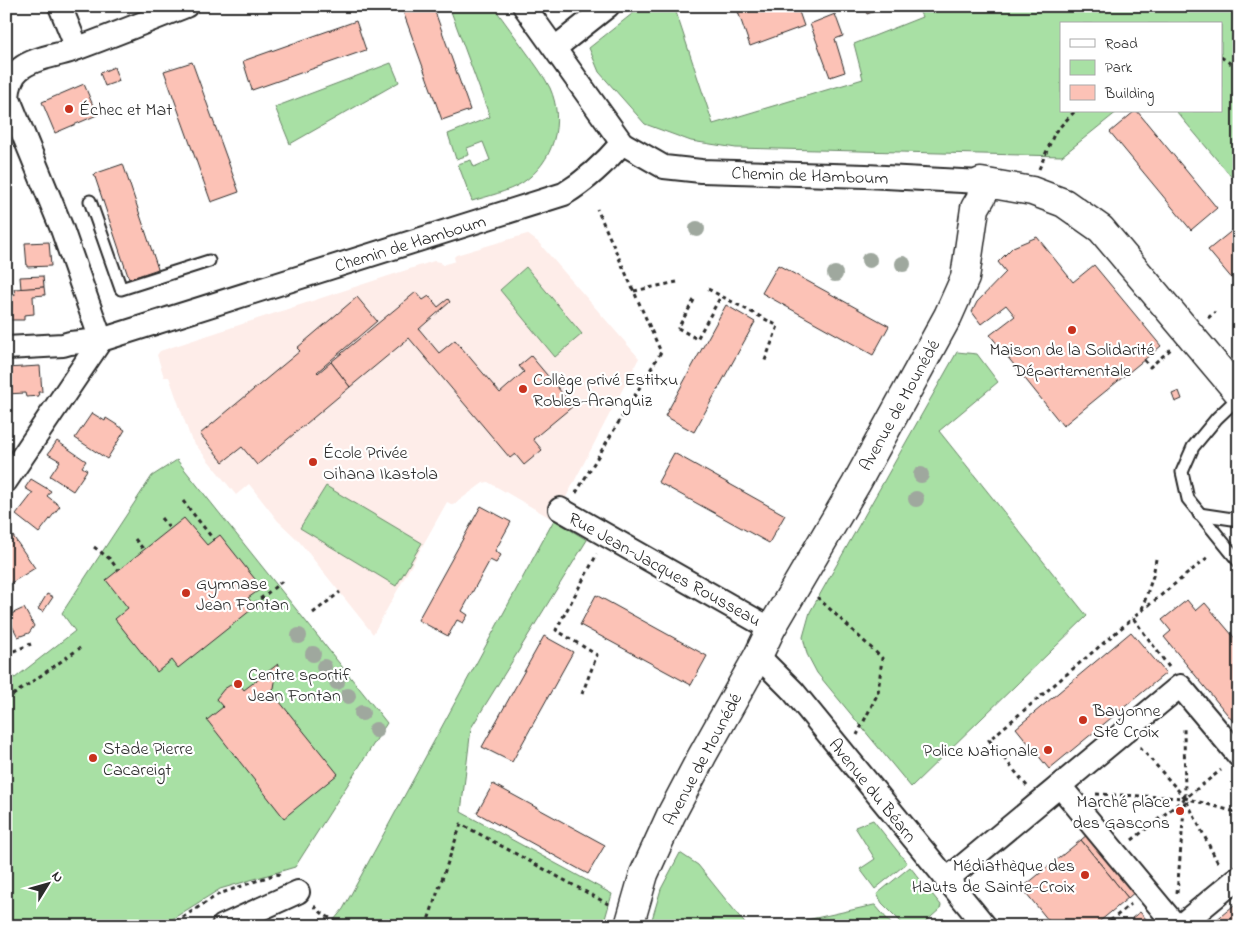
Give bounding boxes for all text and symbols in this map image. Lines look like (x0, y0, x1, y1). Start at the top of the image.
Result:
legend (1060, 22, 1222, 112)
text: Road (1105, 33, 1138, 55)
text: Park (1105, 57, 1133, 79)
text: Building (1104, 83, 1154, 106)
place label: Échec et Mat (79, 98, 172, 124)
marker: Échec et Mat (63, 103, 75, 115)
street label: Chemin de Hamboum (731, 161, 889, 193)
street label: Chemin de Hamboum (332, 210, 489, 280)
marker: Maison de la Solidarité Départementale (1066, 324, 1078, 336)
street label: Avenue de Mounédé (854, 335, 948, 476)
place label: Maison de la Solidarité Départementale (989, 338, 1155, 385)
place label: Collège privé Estitxu Robles-Aranguiz (533, 368, 678, 416)
marker: Collège privé Estitxu Robles-Aranguiz (517, 383, 529, 395)
place label: École Privée Oihana Ikastola (323, 441, 438, 488)
marker: École Privée Oihana Ikastola (307, 456, 319, 468)
street label: Rue Jean-Jacques Rousseau (563, 507, 765, 635)
place label: Gymnase Jean Fontan (196, 572, 289, 619)
marker: Gymnase Jean Fontan (180, 587, 192, 599)
place label: Centre sportif Jean Fontan (248, 663, 351, 710)
marker: Centre sportif Jean Fontan (232, 678, 244, 690)
street label: Avenue de Mounédé (658, 688, 750, 831)
place label: Bayonne Ste Croix (1092, 699, 1161, 746)
marker: Bayonne Ste Croix (1077, 714, 1089, 726)
street label: Avenue du Béarn (821, 734, 922, 849)
place label: Stade Pierre Cacareigt (103, 737, 194, 785)
place label: Police Nationale (923, 739, 1039, 765)
marker: Police Nationale (1042, 744, 1054, 756)
marker: Stade Pierre Cacareigt (87, 752, 99, 764)
place label: Marché place des Gascons (1073, 790, 1171, 837)
marker: Marché place des Gascons (1174, 805, 1186, 817)
place label: Médiathèque des Hauts de Sainte-Croix (912, 854, 1075, 901)
north arrow (22, 860, 72, 910)
text: N (46, 867, 68, 887)
marker: Médiathèque des Hauts de Sainte-Croix (1079, 869, 1091, 881)

